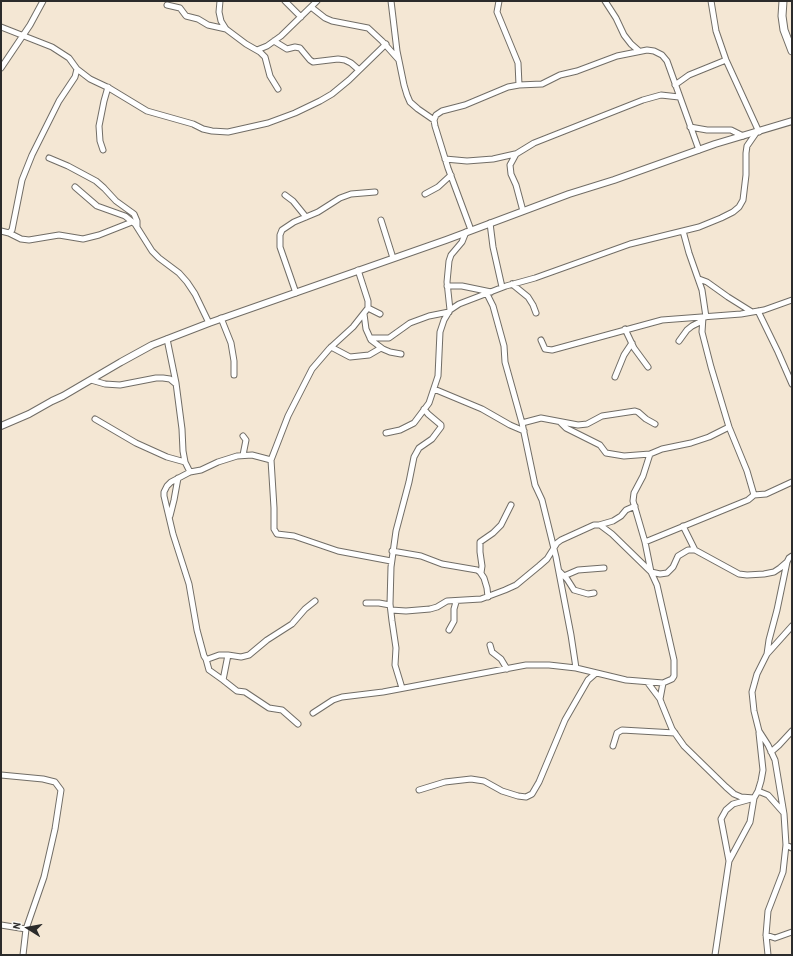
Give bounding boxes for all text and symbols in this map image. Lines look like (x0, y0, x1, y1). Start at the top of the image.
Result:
north arrow (8, 908, 48, 948)
text: N (9, 922, 24, 930)

